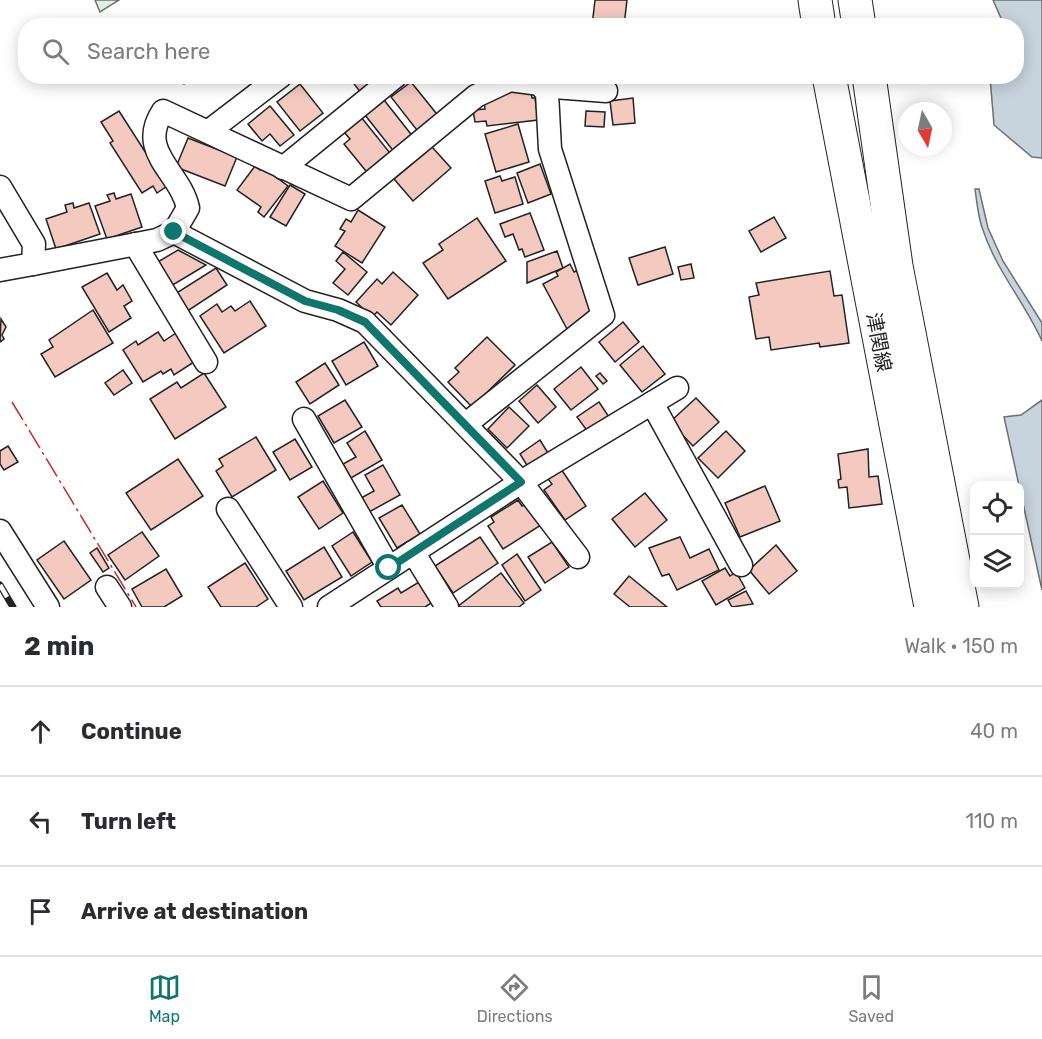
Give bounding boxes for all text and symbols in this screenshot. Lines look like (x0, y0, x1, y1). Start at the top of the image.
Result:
search box (18, 18, 1024, 84)
icon: search (39, 35, 72, 68)
text: Search here (87, 38, 210, 65)
north arrow (898, 102, 952, 156)
route end (160, 218, 186, 244)
street label: 津関線 (861, 310, 897, 374)
map controls (970, 481, 1024, 589)
button: locate (970, 481, 1024, 535)
button: layers (970, 535, 1024, 589)
route start (375, 554, 401, 580)
text: 2 min (24, 631, 94, 662)
text: Walk · 150 m (904, 634, 1018, 658)
icon: ahead (24, 715, 57, 748)
text: Continue (81, 718, 182, 745)
text: 40 m (970, 719, 1018, 743)
icon: left (24, 805, 57, 838)
text: Turn left (81, 808, 176, 835)
text: 110 m (966, 809, 1018, 833)
icon: arrive (24, 895, 57, 928)
text: Arrive at destination (81, 898, 308, 925)
tab: Map (148, 971, 181, 1026)
tab: Directions (477, 971, 553, 1026)
tab: Saved (848, 971, 894, 1026)

